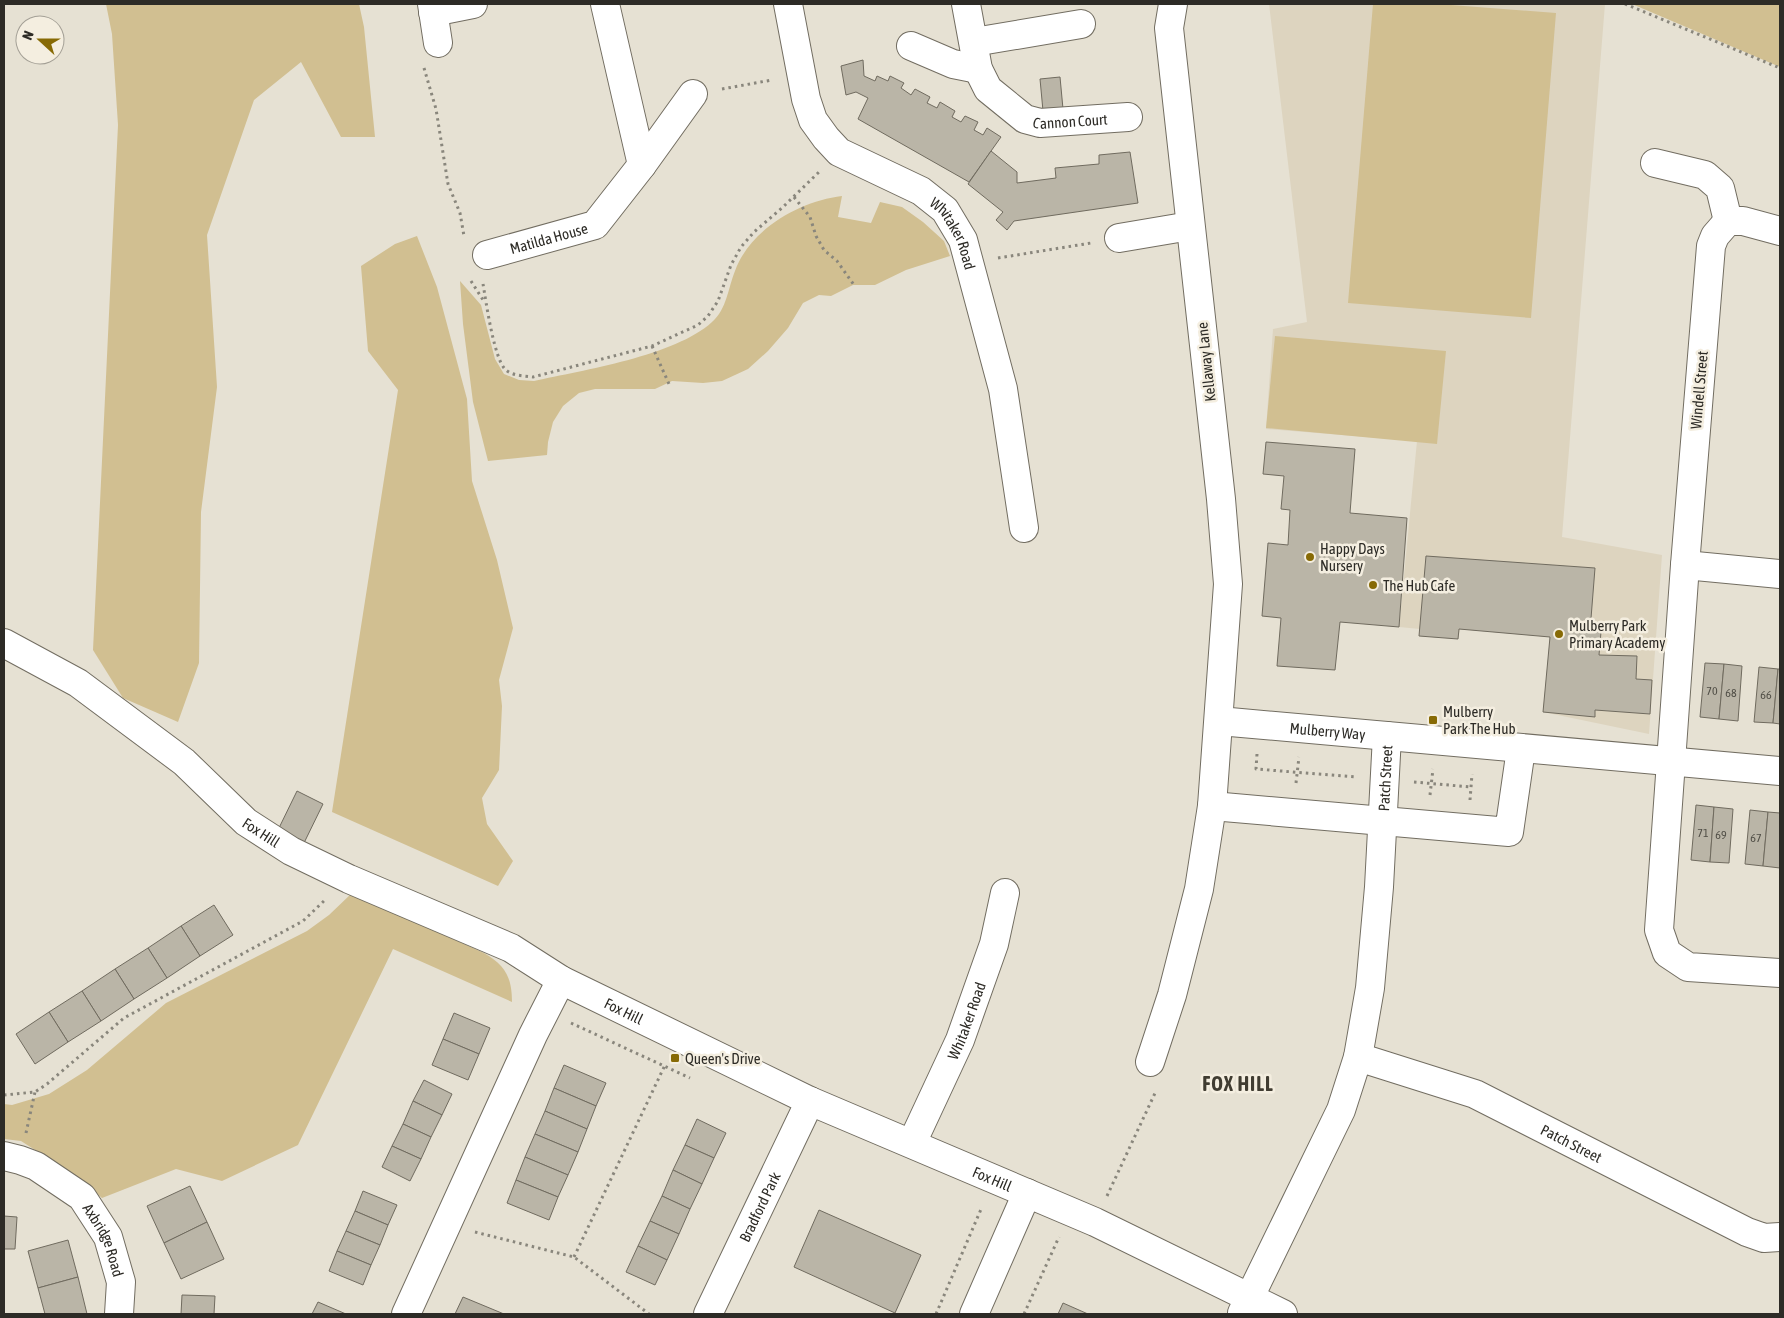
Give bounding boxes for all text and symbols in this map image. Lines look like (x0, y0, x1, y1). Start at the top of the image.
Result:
north arrow (15, 15, 65, 65)
text: N (19, 29, 37, 42)
street label: Cannon Court (1031, 110, 1108, 131)
street label: Whitaker Road (927, 193, 979, 271)
street label: Matilda House (508, 219, 590, 257)
street label: Kellaway Lane (1193, 321, 1219, 403)
street label: Windell Street (1687, 350, 1711, 430)
place label: Happy Days Nursery (1320, 540, 1385, 574)
marker: Happy Days Nursery (1304, 551, 1316, 563)
place label: The Hub Cafe (1383, 577, 1455, 594)
marker: The Hub Cafe (1367, 579, 1379, 591)
place label: Mulberry Park Primary Academy (1569, 617, 1665, 651)
marker: Mulberry Park Primary Academy (1553, 628, 1565, 640)
house number: 70 (1706, 684, 1718, 698)
house number: 68 (1725, 686, 1737, 700)
house number: 66 (1760, 688, 1772, 702)
place label: Mulberry Park The Hub (1443, 703, 1516, 737)
marker: Mulberry Park The Hub (1427, 714, 1439, 726)
street label: Mulberry Way (1289, 719, 1366, 743)
street label: Patch Street (1375, 745, 1395, 812)
street label: Fox Hill (240, 814, 283, 850)
house number: 71 (1697, 826, 1709, 840)
house number: 69 (1715, 828, 1727, 842)
house number: 67 (1750, 831, 1762, 845)
street label: Whitaker Road (944, 980, 988, 1062)
street label: Fox Hill (602, 994, 646, 1027)
place label: Queen's Drive (685, 1050, 761, 1067)
marker: Queen's Drive (669, 1052, 681, 1064)
district label: FOX HILL (1202, 1072, 1274, 1095)
street label: Patch Street (1538, 1120, 1605, 1166)
street label: Fox Hill (970, 1163, 1015, 1194)
street label: Bradford Park (735, 1169, 783, 1244)
street label: Axbridge Road (80, 1200, 128, 1279)

